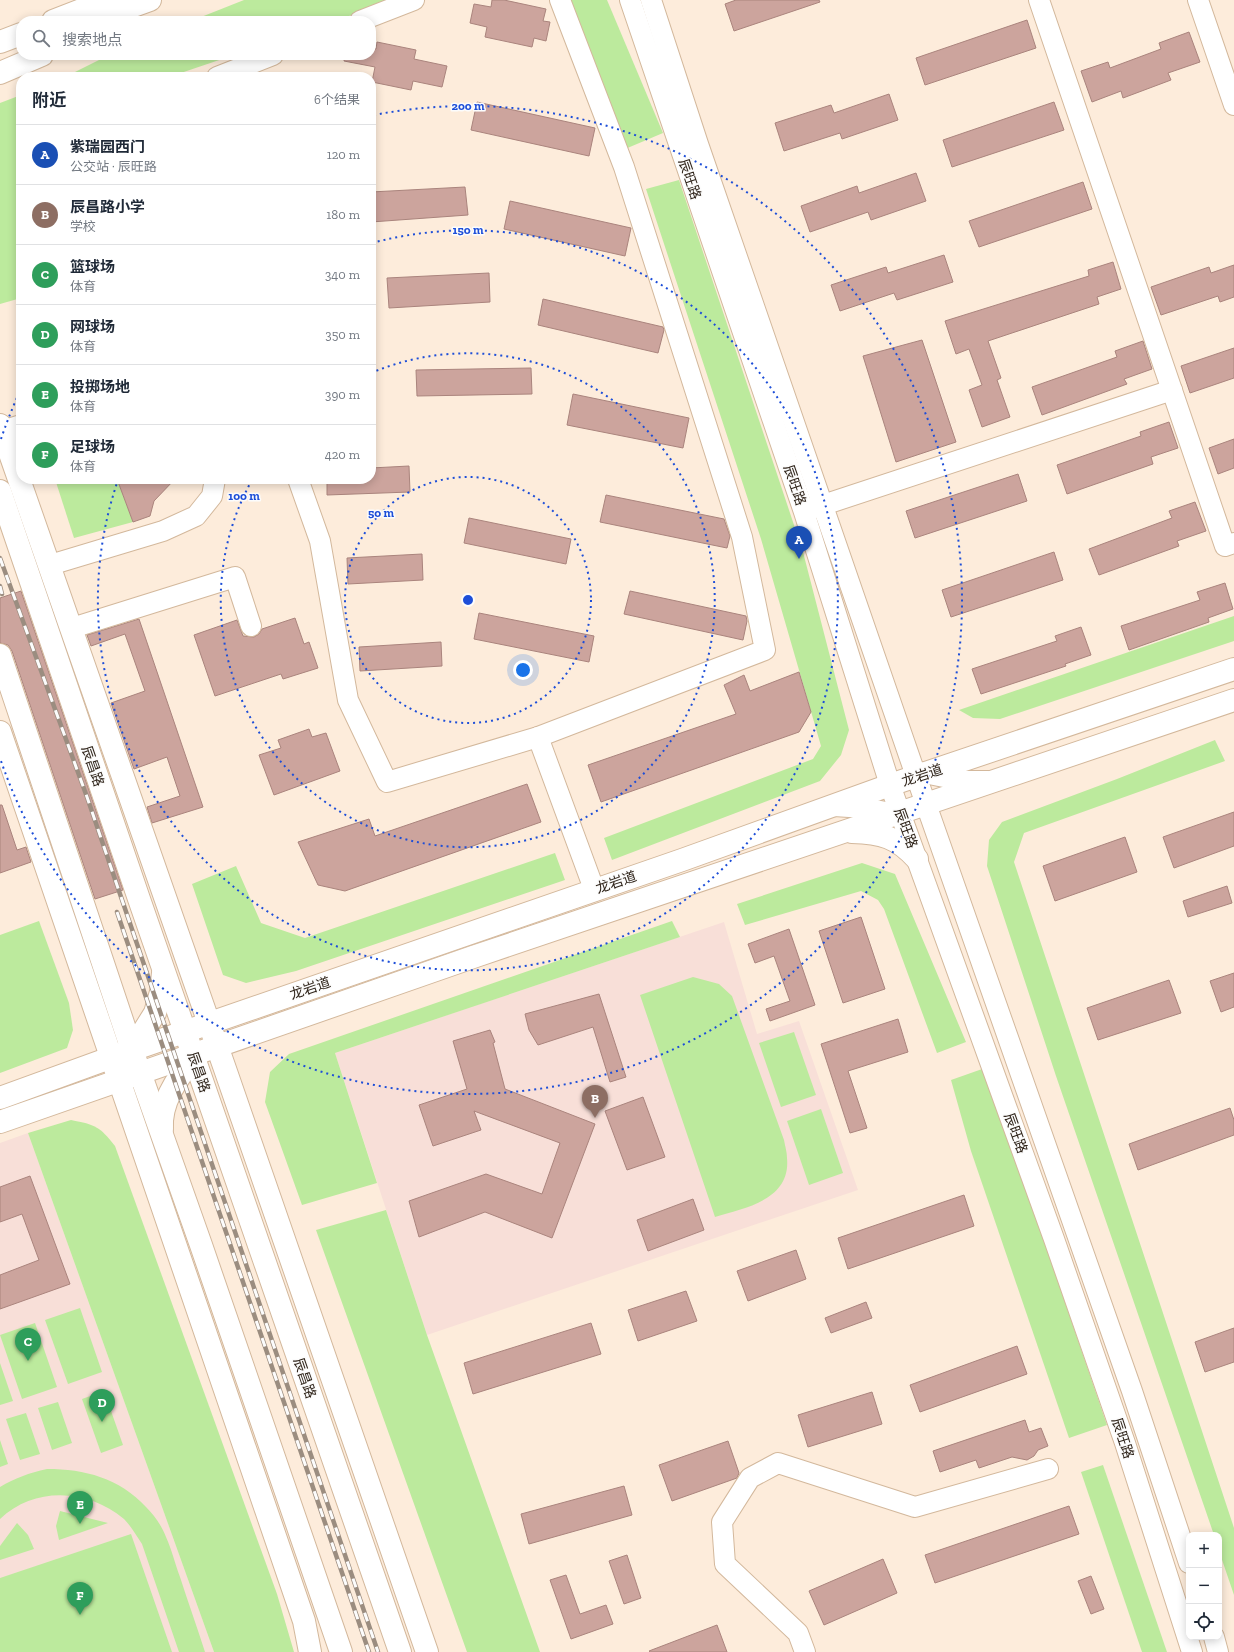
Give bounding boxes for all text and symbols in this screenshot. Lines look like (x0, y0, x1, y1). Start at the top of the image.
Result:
search box (16, 16, 376, 60)
icon: search (30, 27, 52, 49)
text: 搜索地点 (62, 31, 122, 49)
text: 附近 (32, 90, 66, 110)
text: 6个结果 (314, 92, 360, 107)
text: 200 m (451, 99, 485, 113)
text: 紫瑞园西门 (70, 138, 145, 156)
text: A (41, 147, 49, 162)
text: 120 m (327, 147, 360, 162)
street label: 辰旺路 (675, 157, 704, 202)
text: 公交站 · 辰旺路 (70, 159, 157, 174)
text: 辰昌路小学 (70, 198, 145, 216)
text: B (41, 207, 49, 222)
text: 180 m (326, 207, 360, 222)
text: 学校 (70, 219, 96, 234)
text: 150 m (453, 223, 484, 237)
text: 篮球场 (70, 258, 115, 276)
text: C (41, 267, 49, 282)
text: 340 m (325, 267, 360, 282)
text: 体育 (70, 279, 96, 294)
text: 网球场 (70, 318, 115, 336)
text: D (40, 327, 50, 342)
text: 350 m (325, 327, 360, 342)
text: 体育 (70, 339, 96, 354)
text: 投掷场地 (70, 378, 130, 396)
text: E (41, 387, 49, 402)
text: 390 m (325, 387, 360, 402)
text: 体育 (70, 399, 96, 414)
text: 足球场 (70, 438, 115, 456)
text: F (41, 447, 49, 462)
text: 420 m (325, 447, 360, 462)
text: 体育 (70, 459, 96, 474)
street label: 辰旺路 (780, 463, 809, 508)
text: 100 m (228, 489, 260, 503)
text: 50 m (368, 506, 394, 520)
pin: A (786, 526, 812, 559)
centre of rings (461, 593, 475, 607)
your location (513, 660, 533, 680)
street label: 辰昌路 (78, 744, 107, 789)
street label: 龙岩道 (900, 761, 945, 790)
street label: 辰旺路 (890, 806, 921, 851)
street label: 龙岩道 (594, 868, 639, 897)
street label: 龙岩道 (288, 974, 333, 1003)
street label: 辰昌路 (184, 1050, 213, 1095)
pin: B (582, 1085, 608, 1118)
street label: 辰旺路 (1000, 1111, 1031, 1156)
pin: C (15, 1328, 41, 1361)
street label: 辰昌路 (290, 1356, 319, 1401)
pin: D (89, 1389, 115, 1422)
street label: 辰旺路 (1108, 1416, 1137, 1461)
pin: E (67, 1491, 93, 1524)
map controls (1186, 1532, 1222, 1640)
button: + (1186, 1532, 1222, 1568)
button: − (1186, 1568, 1222, 1604)
pin: F (67, 1582, 93, 1615)
button: locate (1186, 1604, 1222, 1640)

